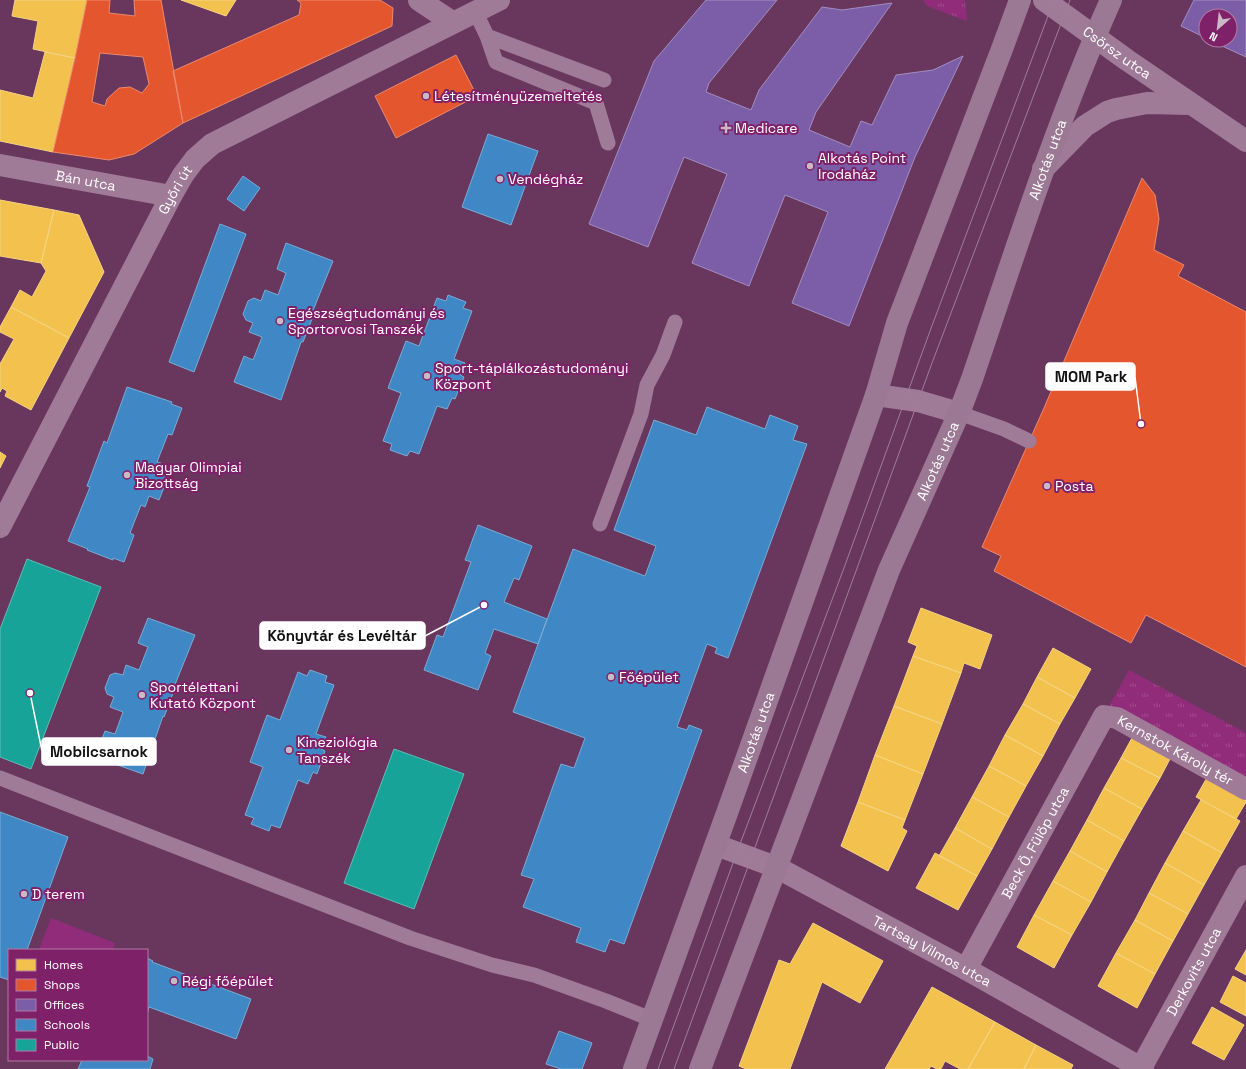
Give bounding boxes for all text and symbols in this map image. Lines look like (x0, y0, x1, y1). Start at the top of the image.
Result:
north arrow (1198, 8, 1238, 48)
street label: Csörsz utca (1079, 22, 1155, 83)
text: N (1207, 29, 1220, 45)
place label: Létesítményüzemeltetés (434, 87, 602, 105)
marker: Létesítményüzemeltetés (421, 91, 431, 101)
street label: Alkotás utca (1025, 117, 1070, 202)
place label: Medicare (735, 119, 798, 137)
marker: Medicare (720, 122, 732, 134)
place label: Alkotás Point Irodaház (818, 149, 906, 183)
street label: Győri út (154, 161, 196, 217)
marker: Alkotás Point Irodaház (805, 161, 815, 171)
street label: Bán utca (54, 166, 117, 195)
place label: Vendégház (508, 170, 583, 188)
marker: Vendégház (495, 174, 505, 184)
place label: Egészségtudományi és Sportorvosi Tanszék (288, 304, 445, 338)
marker: Egészségtudományi és Sportorvosi Tanszék (275, 316, 285, 326)
place label: Sport-táplálkozástudományi Központ (435, 359, 628, 393)
callout: MOM Park (1046, 363, 1135, 390)
text: MOM Park (1055, 367, 1128, 386)
marker: Sport-táplálkozástudományi Központ (422, 371, 432, 381)
street label: Alkotás utca (912, 419, 963, 503)
place label: Magyar Olimpiai Bizottság (135, 458, 242, 492)
marker: Magyar Olimpiai Bizottság (122, 470, 132, 480)
place label: Posta (1055, 477, 1094, 495)
marker: Posta (1042, 481, 1052, 491)
callout: Könyvtár és Levéltár (260, 622, 425, 649)
text: Könyvtár és Levéltár (267, 626, 417, 645)
place label: Főépület (619, 668, 679, 686)
marker: Főépület (606, 672, 616, 682)
place label: Sportélettani Kutató Központ (150, 678, 256, 712)
marker: Sportélettani Kutató Központ (137, 690, 147, 700)
street label: Alkotás utca (733, 690, 778, 775)
street label: Kernstok Károly tér (1114, 711, 1236, 789)
place label: Kineziológia Tanszék (297, 733, 378, 767)
callout: Mobilcsarnok (42, 738, 156, 765)
text: Mobilcsarnok (50, 742, 149, 761)
marker: Kineziológia Tanszék (284, 745, 294, 755)
street label: Beck Ö. Fülöp utca (997, 783, 1073, 902)
place label: D terem (32, 885, 85, 903)
marker: D terem (19, 889, 29, 899)
street label: Tartsay Vilmos utca (869, 912, 995, 990)
street label: Derkovits utca (1162, 924, 1225, 1019)
legend (8, 949, 148, 1061)
text: Homes (44, 957, 83, 973)
place label: Régi főépület (182, 972, 273, 990)
marker: Régi főépület (169, 976, 179, 986)
text: Shops (44, 977, 80, 993)
text: Offices (44, 997, 84, 1013)
text: Schools (44, 1017, 90, 1033)
text: Public (44, 1037, 79, 1053)

